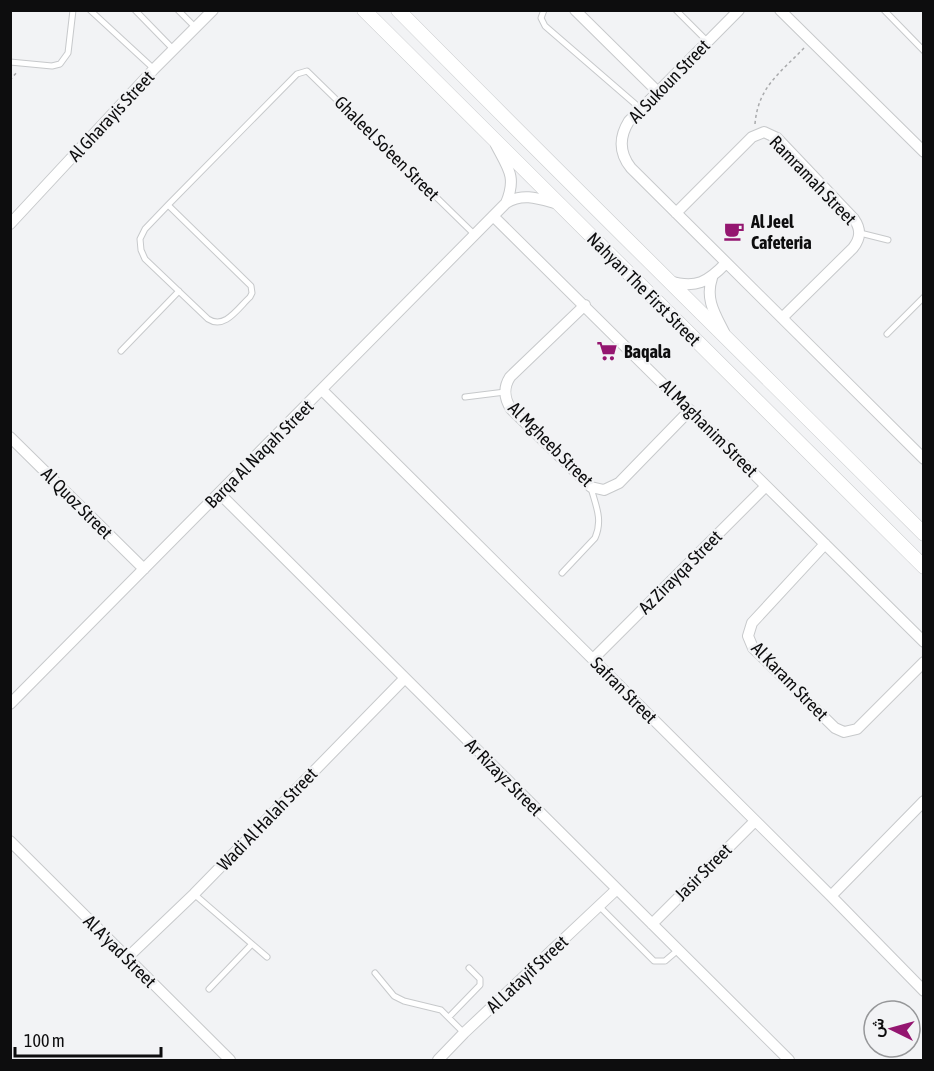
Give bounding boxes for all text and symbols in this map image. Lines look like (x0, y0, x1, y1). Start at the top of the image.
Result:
street label: Al Sukoun Street (624, 35, 714, 127)
street label: Al Gharayis Street (64, 66, 158, 166)
street label: Ghaleel So'een Street (330, 91, 444, 205)
street label: Ramramah Street (765, 131, 861, 229)
place label: Al Jeel Cafeteria (750, 211, 812, 253)
cafe icon: Al Jeel Cafeteria (722, 219, 746, 243)
street label: Nahyan The First Street (583, 228, 705, 350)
supermarket icon: Baqala (595, 339, 619, 363)
place label: Baqala (624, 341, 671, 362)
street label: Al Maghanim Street (656, 375, 762, 481)
street label: Barqa Al Naqah Street (201, 396, 317, 512)
street label: Al Mgheeb Street (504, 397, 598, 491)
street label: Al Quoz Street (37, 463, 117, 543)
street label: Az Zirayqa Street (634, 526, 726, 618)
street label: Al Karam Street (747, 637, 833, 725)
street label: Safran Street (587, 653, 661, 727)
street label: Ar Rizayz Street (461, 734, 547, 820)
street label: Wadi Al Halah Street (213, 763, 321, 875)
street label: Jasir Street (670, 839, 736, 905)
street label: Al A'yad Street (79, 910, 161, 992)
street label: Al Latayif Street (482, 931, 572, 1017)
north arrow (862, 999, 922, 1059)
text: ش (867, 1017, 888, 1038)
scale bar (15, 1020, 160, 1058)
text: 100 m (24, 1030, 65, 1051)

